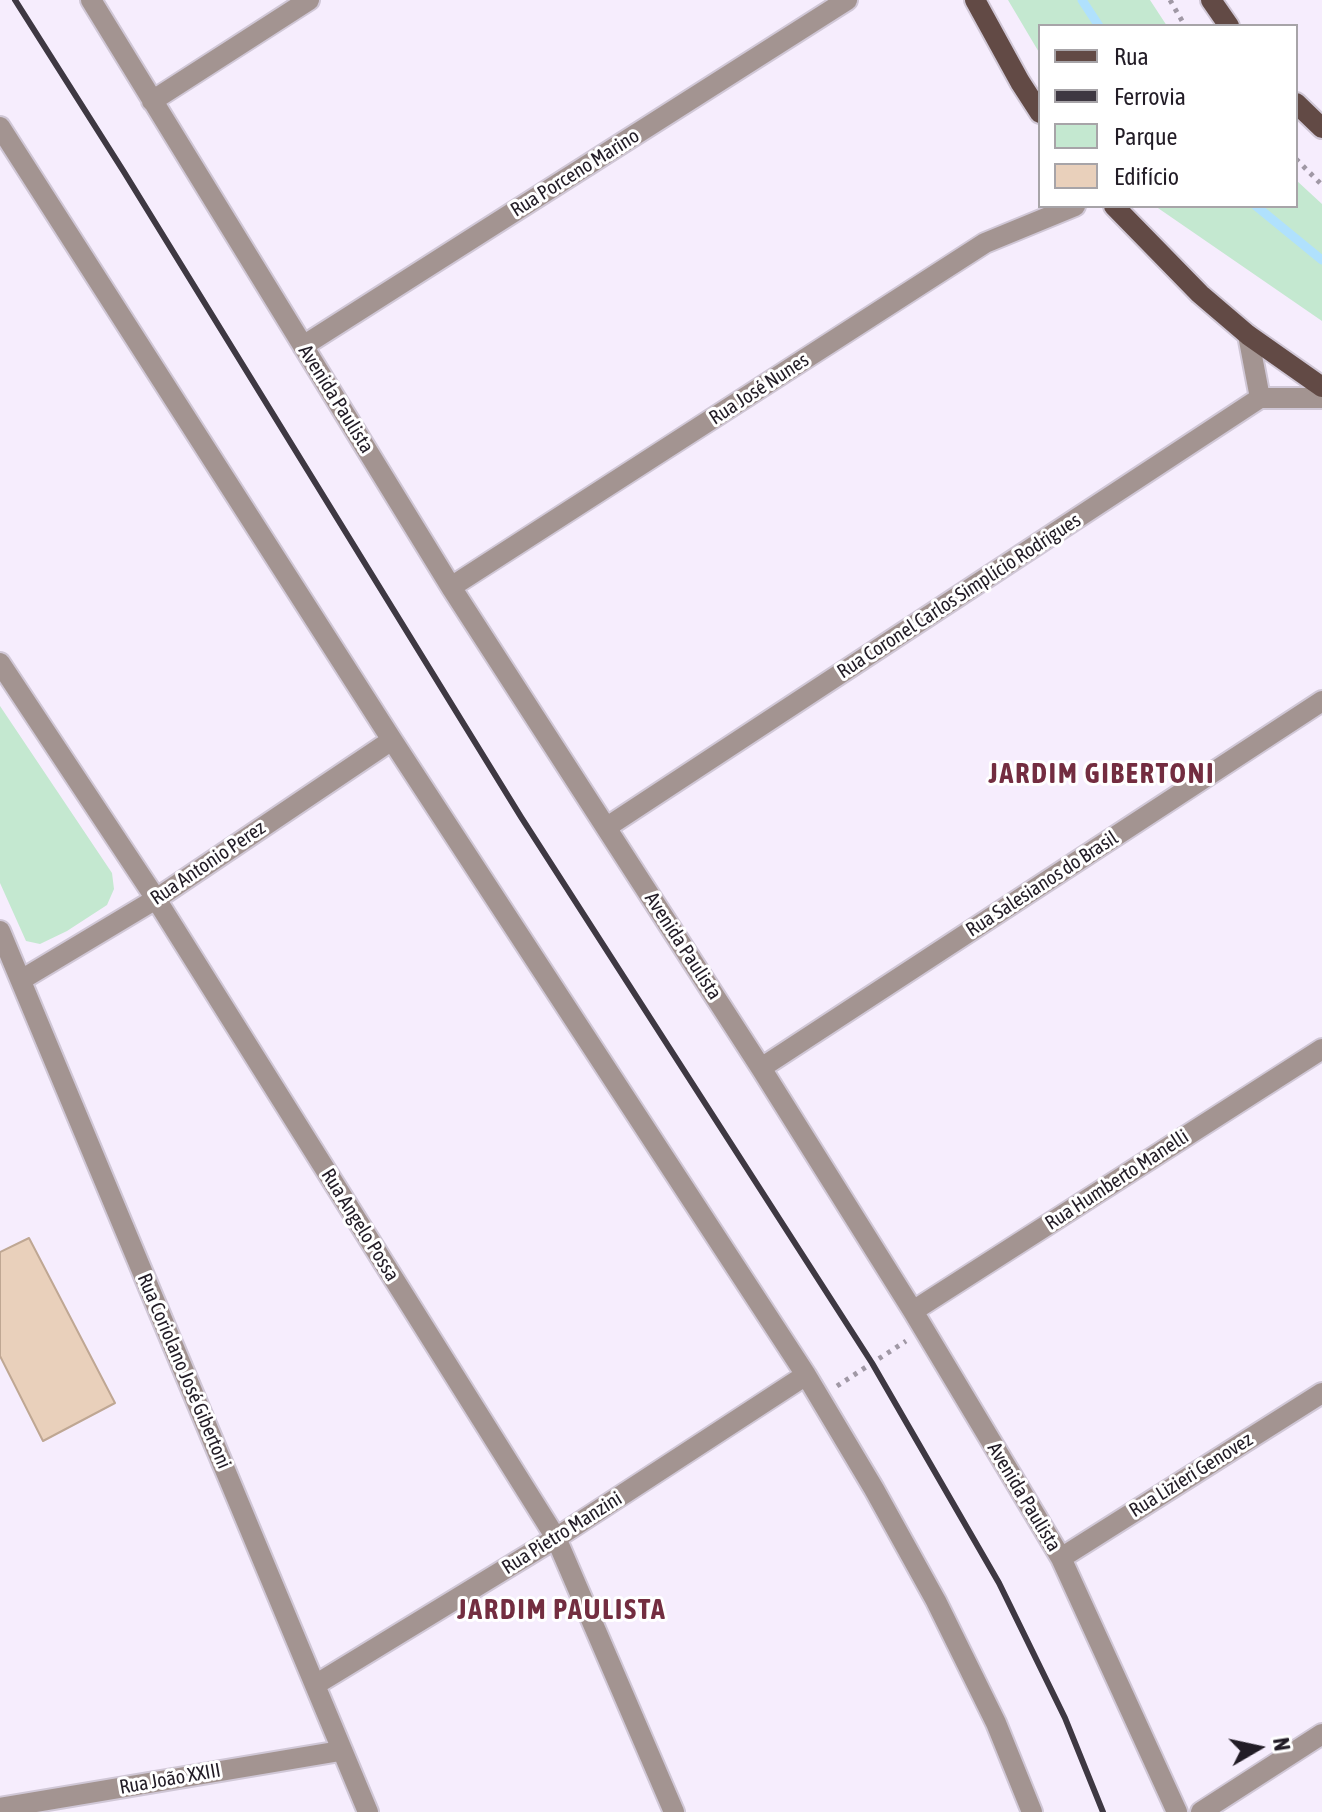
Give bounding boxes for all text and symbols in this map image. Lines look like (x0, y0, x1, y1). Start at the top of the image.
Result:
legend (1038, 24, 1298, 208)
text: Rua (1114, 43, 1149, 70)
text: Ferrovia (1114, 83, 1186, 110)
text: Parque (1114, 123, 1177, 150)
street label: Rua Porceno Marino (506, 124, 644, 222)
text: Edifício (1114, 163, 1179, 190)
street label: Avenida Paulista (293, 340, 379, 458)
street label: Rua José Nunes (705, 348, 813, 430)
street label: Rua Coronel Carlos Simplício Rodrigues (833, 508, 1085, 684)
district label: JARDIM GIBERTONI (988, 757, 1216, 791)
street label: Rua Antonio Perez (146, 816, 270, 910)
street label: Rua Salesianos do Brasil (962, 826, 1122, 942)
street label: Avenida Paulista (639, 888, 727, 1004)
street label: Rua Humberto Manelli (1041, 1125, 1193, 1235)
street label: Rua Angelo Possa (316, 1164, 404, 1286)
street label: Rua Coriolano José Gibertoni (132, 1270, 236, 1472)
street label: Rua Lizieri Genovez (1125, 1427, 1257, 1523)
street label: Avenida Paulista (982, 1438, 1066, 1556)
street label: Rua Pietro Manzini (498, 1487, 626, 1579)
district label: JARDIM PAULISTA (457, 1593, 667, 1627)
north arrow (1218, 1708, 1298, 1788)
text: N (1268, 1736, 1296, 1753)
street label: Rua João XXIII (118, 1758, 222, 1800)

